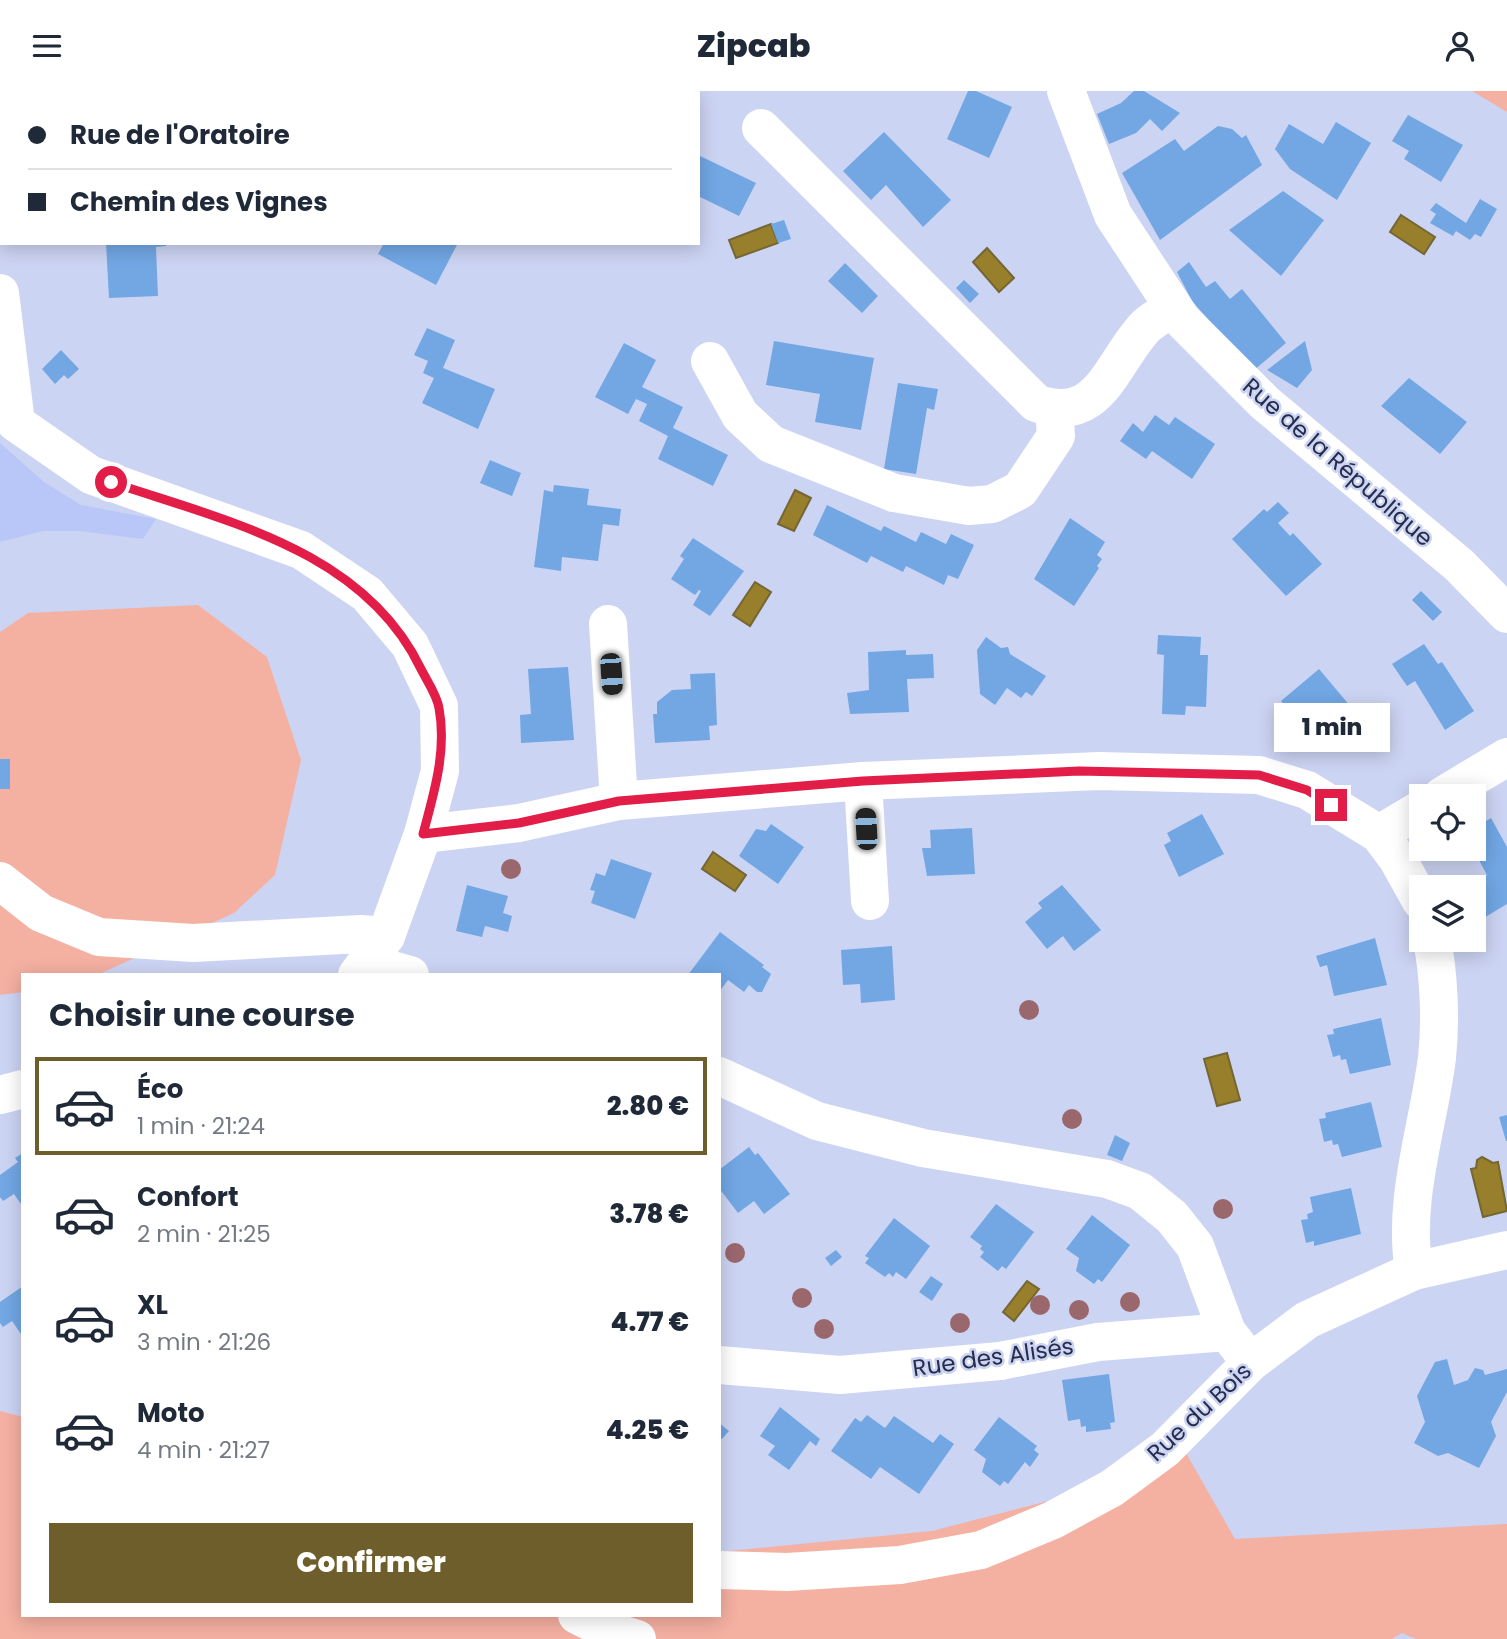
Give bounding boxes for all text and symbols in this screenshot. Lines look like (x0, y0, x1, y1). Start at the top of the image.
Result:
text: Zipcab (696, 23, 811, 68)
icon: menu (28, 27, 66, 65)
icon: person (1441, 27, 1479, 65)
text: Rue de l'Oratoire (70, 117, 290, 153)
text: Chemin des Vignes (70, 184, 328, 220)
street label: Rue de la République (1236, 370, 1440, 554)
route start (95, 466, 127, 498)
car (600, 652, 623, 696)
callout: 1 min (1273, 703, 1389, 753)
text: 1 min (1302, 711, 1362, 743)
map controls (1409, 784, 1486, 952)
button: locate (1409, 784, 1486, 861)
route end (1315, 789, 1347, 821)
car (855, 807, 878, 851)
button: layers (1409, 875, 1486, 952)
text: Choisir une course (49, 992, 355, 1037)
text: Éco (137, 1071, 183, 1107)
icon: car (53, 1075, 116, 1138)
text: 2.80 € (607, 1088, 689, 1124)
text: 1 min · 21:24 (137, 1110, 265, 1142)
text: Confort (137, 1179, 239, 1215)
icon: car (53, 1183, 116, 1246)
text: 3.78 € (609, 1196, 689, 1232)
text: 2 min · 21:25 (137, 1218, 271, 1250)
text: XL (137, 1287, 168, 1323)
icon: car (53, 1291, 116, 1354)
text: 4.77 € (610, 1304, 689, 1340)
text: 3 min · 21:26 (137, 1326, 271, 1358)
street label: Rue des Alisés (910, 1330, 1076, 1384)
street label: Rue du Bois (1140, 1355, 1258, 1469)
text: Moto (137, 1395, 205, 1431)
icon: car (53, 1399, 116, 1462)
text: 4.25 € (606, 1412, 689, 1448)
text: 4 min · 21:27 (137, 1434, 270, 1466)
button: Confirmer (49, 1523, 693, 1603)

